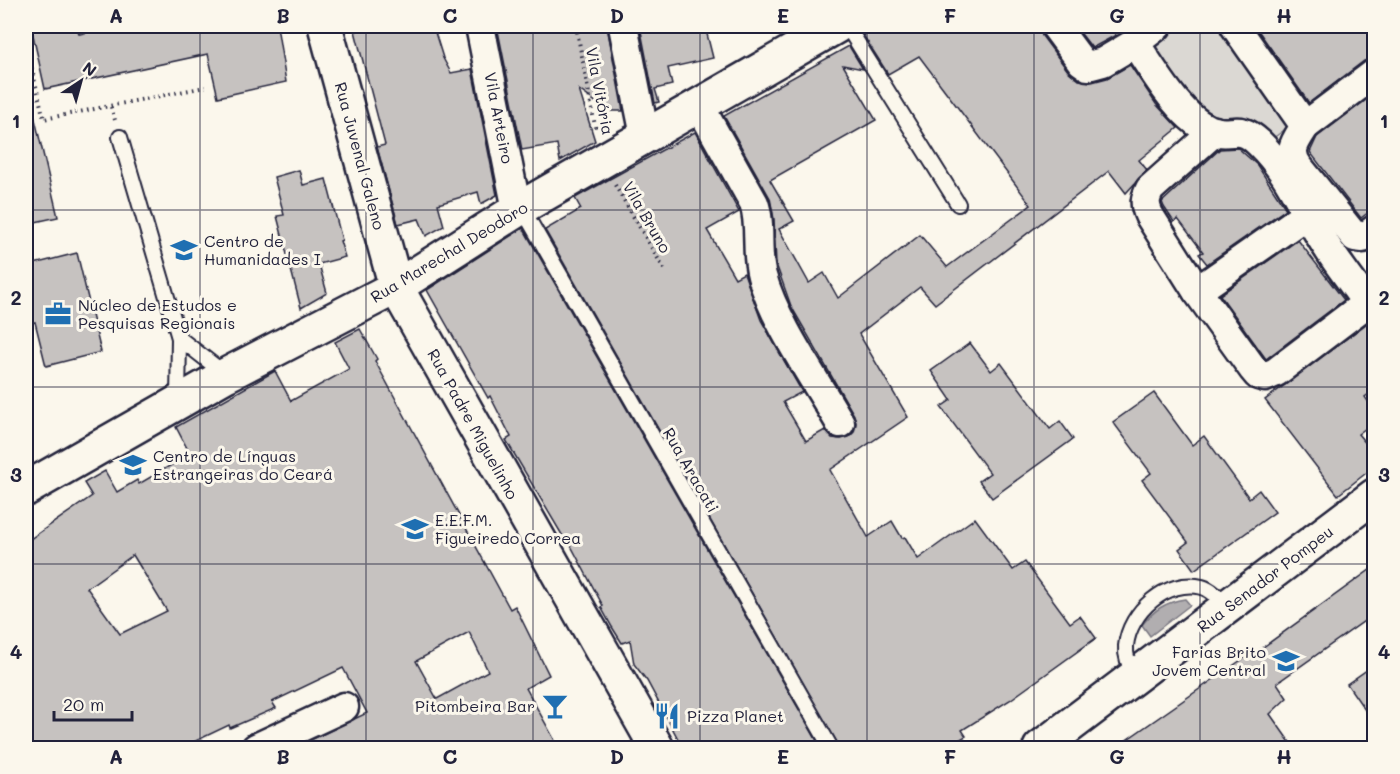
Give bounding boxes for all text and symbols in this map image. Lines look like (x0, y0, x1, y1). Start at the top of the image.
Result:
text: A (109, 2, 123, 28)
text: B (276, 2, 290, 28)
text: C (443, 2, 458, 28)
text: D (610, 2, 624, 28)
text: E (777, 2, 789, 28)
text: F (944, 2, 957, 28)
text: G (1109, 2, 1125, 28)
text: H (1276, 2, 1292, 28)
street label: Vila Vitória (582, 45, 619, 137)
north arrow (51, 51, 111, 111)
text: N (79, 56, 101, 81)
street label: Vila Arteiro (480, 70, 519, 165)
street label: Rua Juvenal Galeno (331, 80, 390, 232)
text: 1 (12, 107, 20, 133)
text: 1 (1380, 107, 1388, 133)
street label: Vila Bruno (618, 177, 676, 256)
street label: Rua Marechal Deodoro (366, 196, 531, 307)
place label: Centro de Humanidades I (204, 230, 321, 269)
school or university icon: Centro de Humanidades I (169, 235, 199, 265)
text: 2 (10, 284, 22, 310)
text: 2 (1378, 284, 1390, 310)
place label: Núcleo de Estudos e Pesquisas Regionais (78, 294, 237, 333)
office icon: Núcleo de Estudos e Pesquisas Regionais (43, 299, 73, 329)
street label: Rua Padre Miguelinho (423, 345, 524, 503)
street label: Rua Aracati (659, 424, 724, 516)
place label: Centro de Línguas Estrangeiras do Ceará (153, 445, 333, 484)
school or university icon: Centro de Línguas Estrangeiras do Ceará (118, 450, 148, 480)
text: 3 (10, 461, 22, 487)
text: 3 (1378, 461, 1390, 487)
place label: E.E.F.M. Figueiredo Correa (435, 509, 581, 548)
school or university icon: E.E.F.M. Figueiredo Correa (400, 514, 430, 544)
street label: Rua Senador Pompeu (1192, 521, 1337, 637)
text: 4 (10, 638, 23, 664)
text: 4 (1378, 638, 1391, 664)
place label: Farias Brito Jovem Central (1152, 641, 1266, 680)
school or university icon: Farias Brito Jovem Central (1271, 646, 1301, 676)
scale bar (54, 684, 132, 722)
bar icon: Pitombeira Bar (540, 691, 570, 721)
text: 20 m (63, 692, 104, 716)
place label: Pitombeira Bar (415, 695, 535, 716)
restaurant icon: Pizza Planet (652, 701, 682, 731)
place label: Pizza Planet (687, 705, 784, 726)
text: A (109, 743, 123, 769)
text: B (276, 743, 290, 769)
text: C (443, 743, 458, 769)
text: D (610, 743, 624, 769)
text: E (777, 743, 789, 769)
text: F (944, 743, 957, 769)
text: G (1109, 743, 1125, 769)
text: H (1276, 743, 1292, 769)

